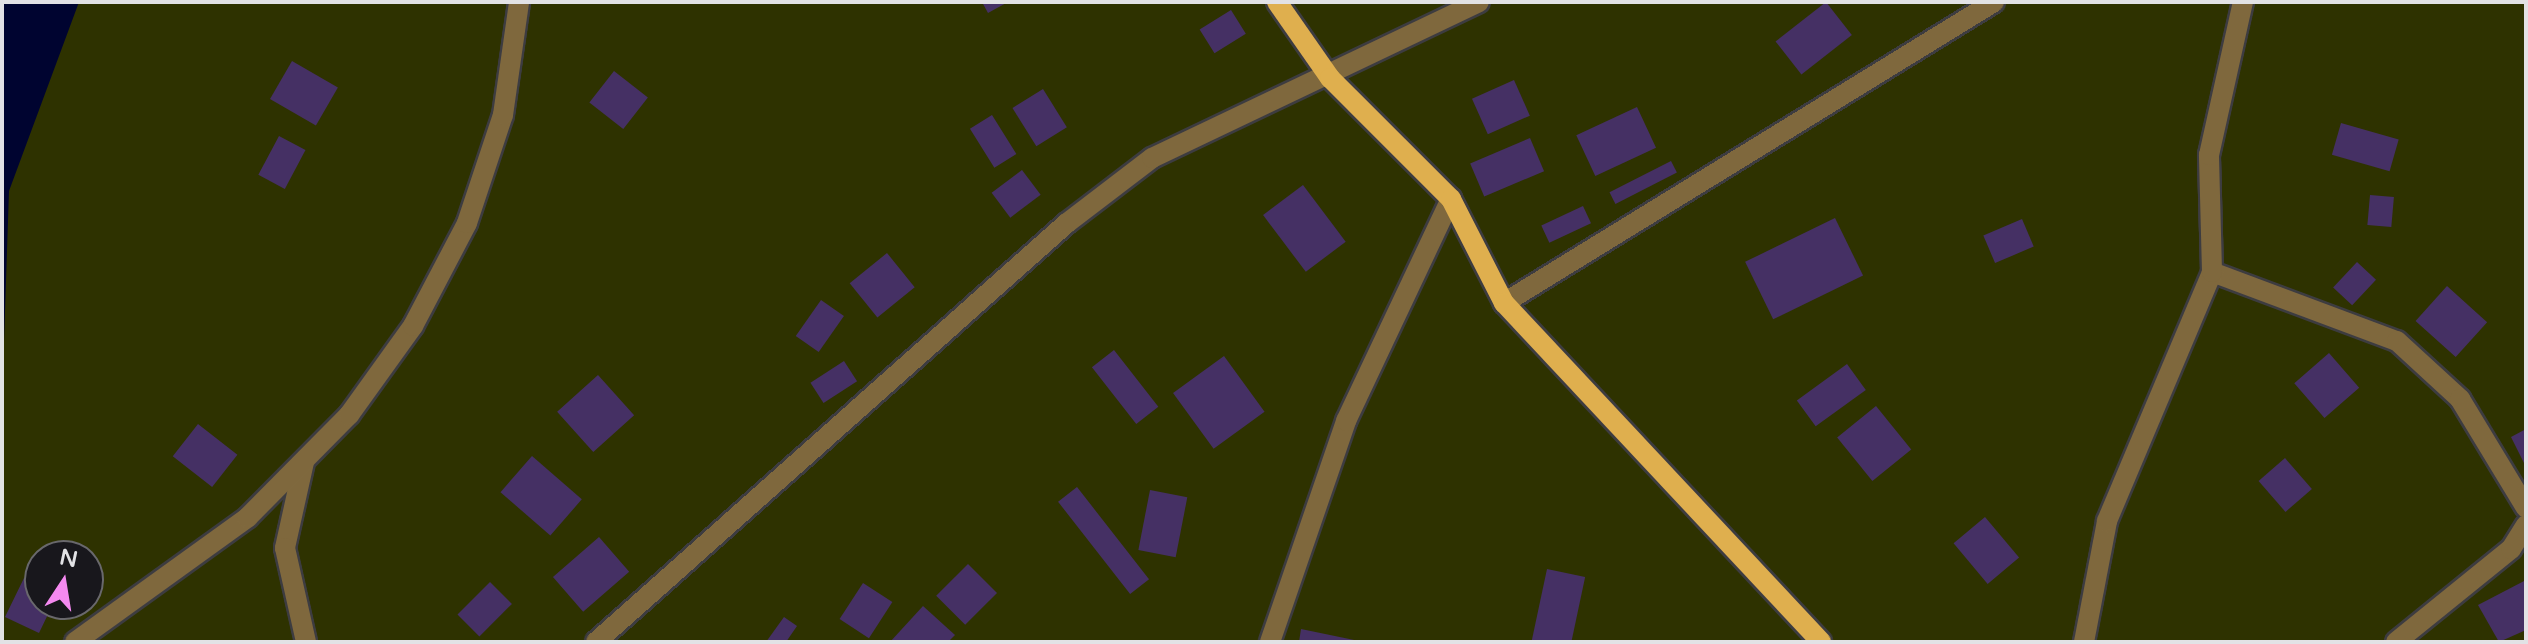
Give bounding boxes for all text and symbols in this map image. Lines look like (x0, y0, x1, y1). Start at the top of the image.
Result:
north arrow (24, 540, 104, 620)
text: N (57, 544, 80, 573)

